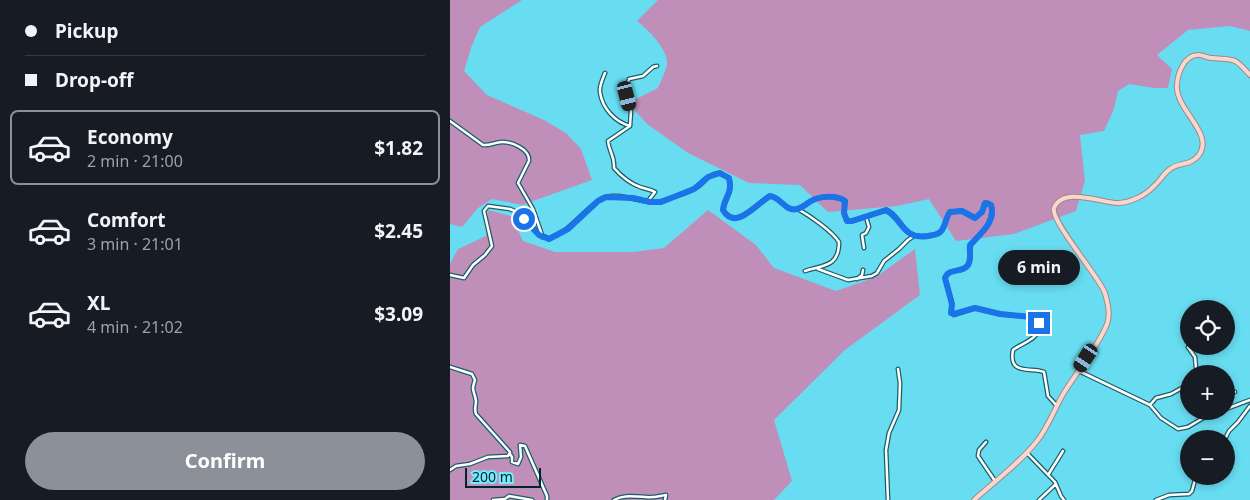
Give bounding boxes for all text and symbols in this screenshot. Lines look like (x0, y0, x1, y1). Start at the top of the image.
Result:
text: Pickup (55, 18, 118, 44)
text: Drop-off (55, 67, 134, 93)
car (616, 80, 637, 112)
text: Economy (87, 124, 173, 150)
icon: car (27, 125, 72, 170)
text: $1.82 (374, 135, 423, 161)
text: 2 min · 21:00 (87, 150, 183, 172)
text: Comfort (87, 207, 166, 233)
icon: car (27, 208, 72, 253)
route start (513, 208, 535, 230)
text: $2.45 (374, 218, 423, 244)
text: 3 min · 21:01 (87, 233, 183, 255)
callout: 6 min (998, 250, 1080, 286)
text: 6 min (1017, 256, 1061, 278)
text: XL (87, 290, 110, 316)
icon: car (27, 291, 72, 336)
map controls (1180, 300, 1235, 485)
button: locate (1180, 300, 1235, 355)
text: $3.09 (374, 301, 423, 327)
route end (1028, 312, 1050, 334)
text: 4 min · 21:02 (87, 316, 183, 338)
car (1071, 341, 1100, 375)
button: + (1180, 365, 1235, 420)
button: − (1180, 430, 1235, 485)
button: Confirm (25, 432, 425, 490)
scale bar (465, 465, 541, 488)
text: 200 m (472, 467, 513, 486)

